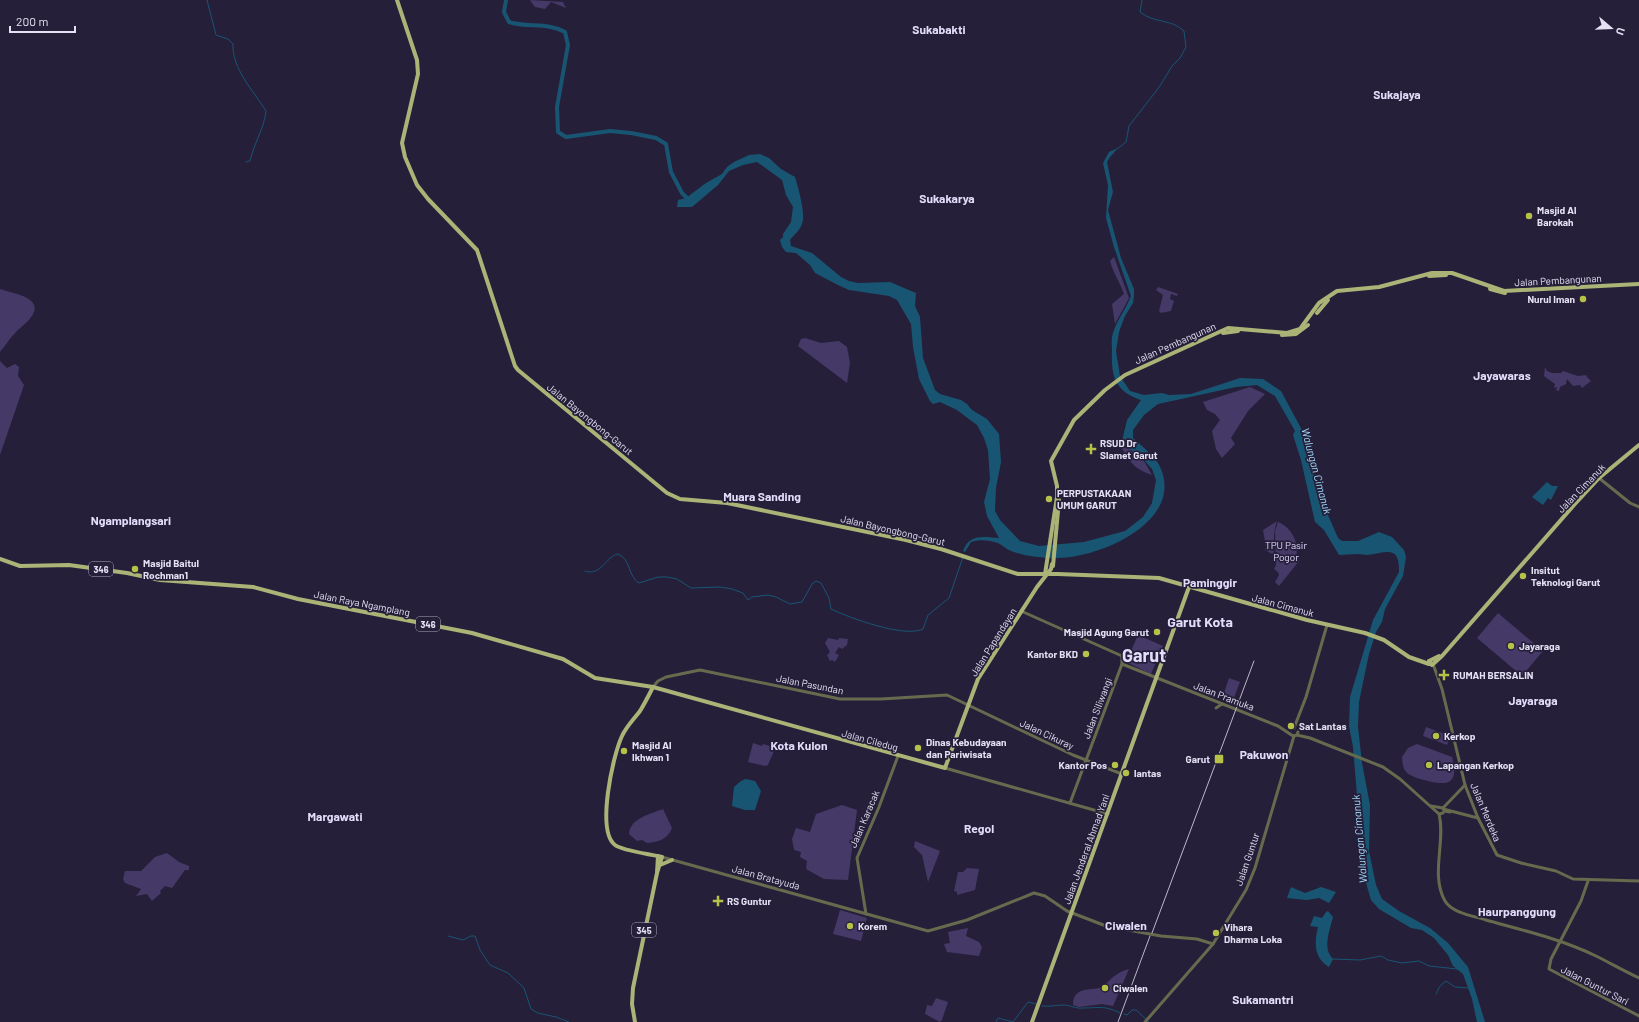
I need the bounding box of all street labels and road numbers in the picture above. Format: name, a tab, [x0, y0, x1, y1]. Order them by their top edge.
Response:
street label: Jalan Pembangunan	[1514, 272, 1602, 288]
street label: Jalan Pembangunan	[1133, 320, 1217, 366]
street label: Jalan Bayongbong-Garut	[545, 381, 636, 458]
street label: Jalan Cimanuk	[1555, 461, 1607, 515]
street label: Jalan Bayongbong-Garut	[840, 512, 947, 548]
road number: 346	[89, 562, 113, 576]
street label: Jalan Raya Ngamplang	[313, 588, 411, 618]
street label: Jalan Cimanuk	[1251, 591, 1315, 619]
street label: Jalan Papandayan	[967, 606, 1019, 678]
road number: 346	[416, 617, 440, 631]
street label: Jalan Pasundan	[775, 672, 845, 696]
street label: Jalan Siliwangi	[1080, 676, 1114, 740]
street label: Jalan Pramuka	[1192, 679, 1256, 713]
street label: Jalan Cikuray	[1018, 716, 1076, 752]
street label: Jalan Ciledug	[840, 727, 900, 753]
street label: Jalan Merdeka	[1468, 781, 1504, 843]
street label: Jalan Karacak	[847, 789, 881, 849]
street label: Jalan Jenderal Ahmad Yani	[1060, 792, 1112, 906]
street label: Jalan Guntur	[1232, 831, 1262, 887]
street label: Jalan Bratayuda	[731, 862, 801, 892]
road number: 345	[632, 923, 656, 937]
street label: Jalan Guntur Sari	[1559, 963, 1631, 1007]

